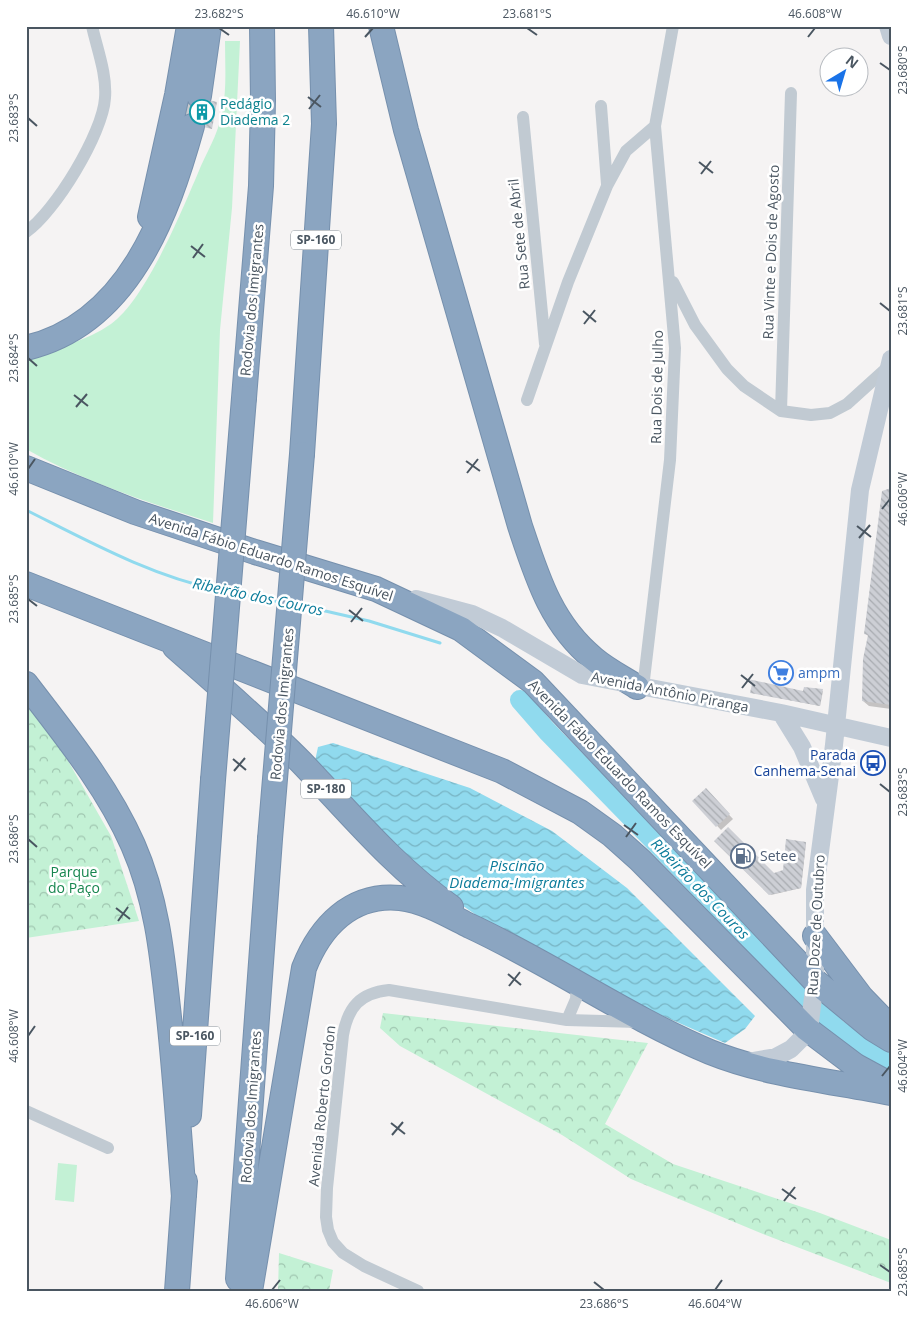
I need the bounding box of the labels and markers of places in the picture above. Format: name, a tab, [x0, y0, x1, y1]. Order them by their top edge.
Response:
place label: Pedágio Diadema 2	[220, 94, 290, 129]
building icon: Pedágio Diadema 2	[189, 99, 215, 125]
supermarket icon: ampm	[768, 660, 794, 686]
place label: ampm	[798, 663, 840, 682]
place label: Parada Canhema-Senai	[754, 745, 856, 780]
bus stop icon: Parada Canhema-Senai	[860, 750, 886, 776]
fuel station icon: Setee	[730, 843, 756, 869]
place label: Setee	[760, 846, 796, 865]

